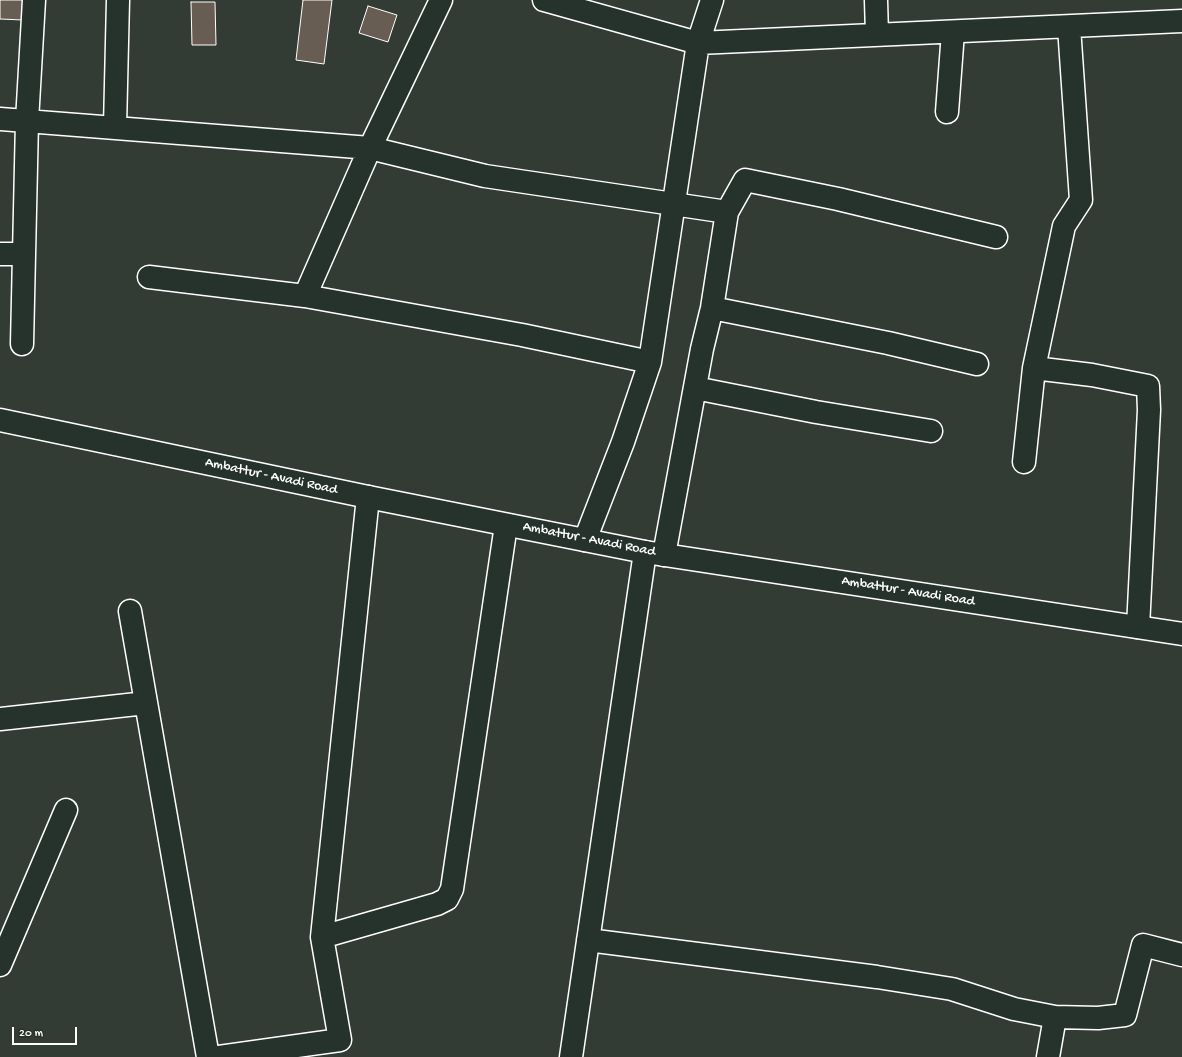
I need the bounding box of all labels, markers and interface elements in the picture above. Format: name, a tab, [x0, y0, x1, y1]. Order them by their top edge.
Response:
street label: Ambattur - Avadi Road	[203, 455, 339, 499]
street label: Ambattur - Avadi Road	[521, 519, 657, 561]
street label: Ambattur - Avadi Road	[840, 573, 976, 611]
scale bar	[14, 1019, 79, 1045]
text: 20 m	[19, 1027, 43, 1041]

